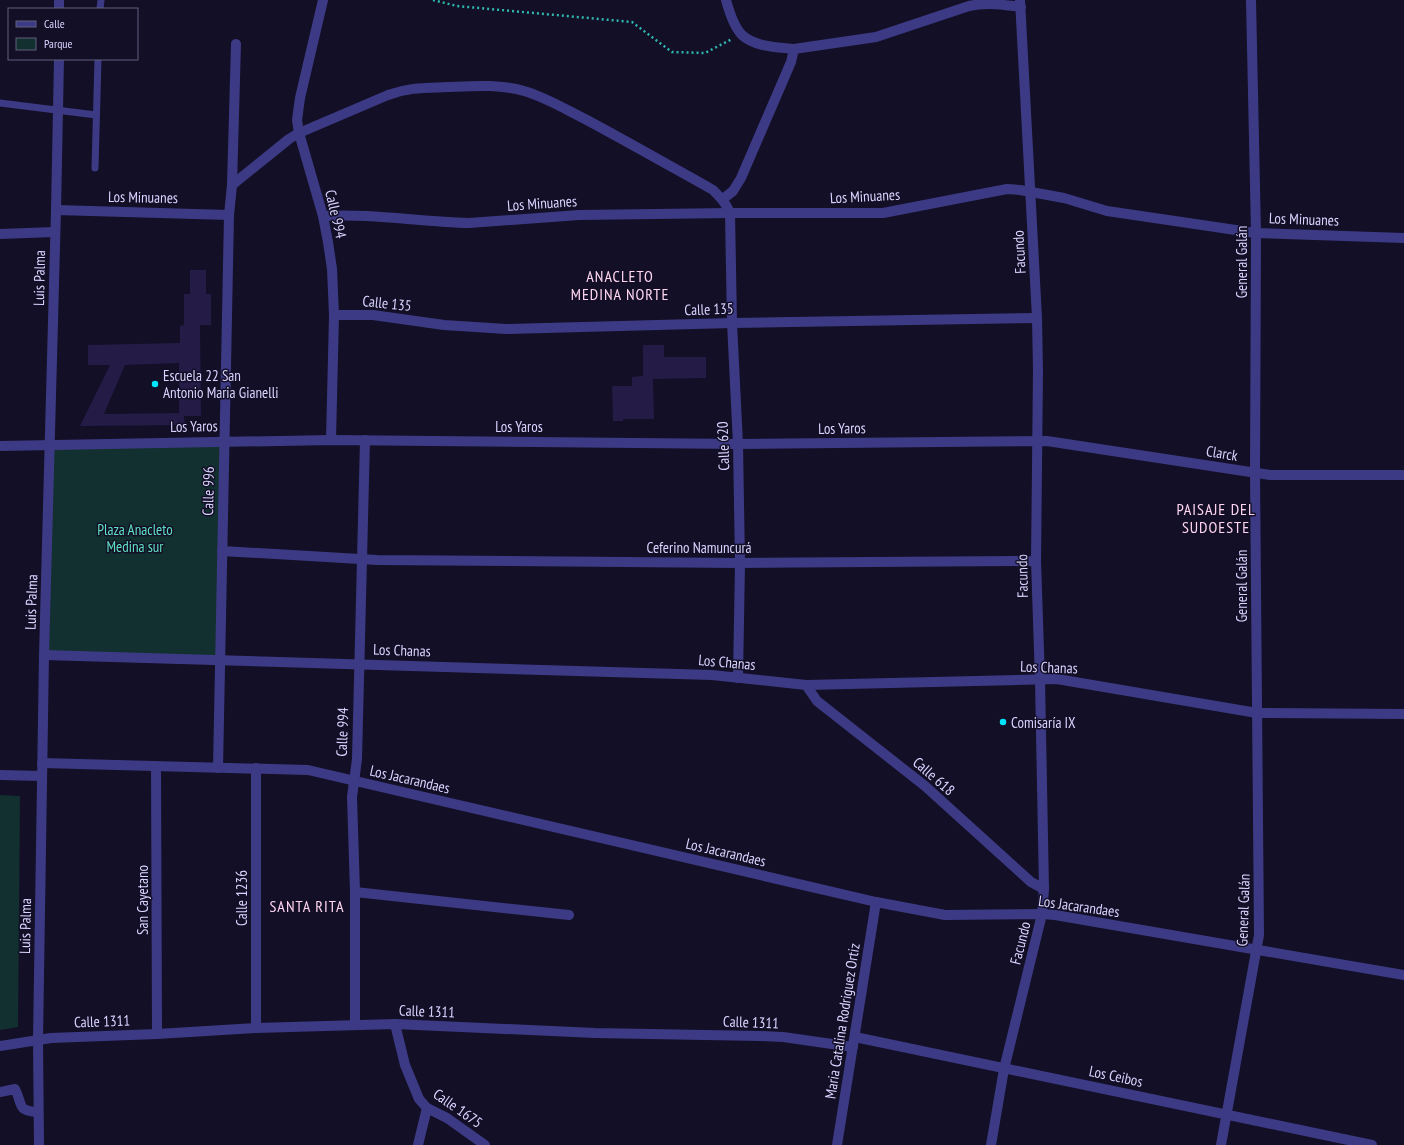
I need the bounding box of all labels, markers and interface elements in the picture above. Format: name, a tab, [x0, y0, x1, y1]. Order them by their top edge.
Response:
legend	[8, 8, 138, 60]
text: Calle	[44, 16, 65, 31]
text: Parque	[44, 36, 73, 51]
street label: Los Minuanes	[830, 185, 900, 207]
street label: Los Minuanes	[108, 187, 178, 207]
street label: Calle 994	[321, 188, 351, 240]
street label: Los Minuanes	[506, 191, 578, 215]
street label: Los Minuanes	[1269, 208, 1339, 230]
street label: General Galán	[1232, 226, 1251, 298]
street label: Facundo	[1008, 230, 1030, 274]
street label: Luis Palma	[29, 250, 49, 306]
district label: ANACLETO MEDINA NORTE	[571, 266, 669, 304]
street label: Calle 135	[361, 291, 413, 315]
street label: Calle 135	[684, 299, 734, 319]
place label: Escuela 22 San Antonio Maria Gianelli	[163, 366, 278, 402]
marker: Escuela 22 San Antonio Maria Gianelli	[150, 379, 160, 389]
street label: Los Yaros	[170, 416, 218, 436]
street label: Los Yaros	[495, 417, 543, 436]
street label: Los Yaros	[818, 418, 866, 438]
street label: Calle 620	[713, 421, 733, 471]
street label: Clarck	[1205, 441, 1239, 465]
street label: Calle 996	[198, 466, 218, 516]
district label: PAISAJE DEL SUDOESTE	[1176, 499, 1256, 537]
park label: Plaza Anacleto Medina sur	[97, 520, 173, 556]
street label: Ceferino Namuncurá	[646, 538, 752, 557]
street label: General Galán	[1232, 550, 1251, 622]
street label: Facundo	[1012, 554, 1032, 598]
street label: Luis Palma	[21, 574, 41, 630]
street label: Los Chanas	[373, 640, 431, 660]
street label: Los Chanas	[698, 650, 756, 674]
street label: Los Chanas	[1020, 657, 1078, 677]
street label: Calle 994	[332, 707, 352, 757]
place label: Comisaría IX	[1011, 713, 1076, 732]
marker: Comisaría IX	[998, 717, 1008, 727]
street label: Calle 618	[909, 753, 959, 799]
street label: Los Jacarandaes	[368, 761, 452, 797]
street label: Los Jacarandaes	[684, 834, 768, 870]
street label: San Cayetano	[133, 865, 152, 935]
street label: Calle 1236	[232, 870, 251, 926]
street label: General Galán	[1232, 873, 1254, 947]
street label: Los Jacarandaes	[1037, 891, 1121, 921]
district label: SANTA RITA	[270, 896, 344, 916]
street label: Luis Palma	[15, 898, 35, 954]
street label: Facundo	[1006, 920, 1034, 966]
street label: Maria Catalina Rodriguez Ortiz	[820, 942, 864, 1100]
street label: Calle 1311	[399, 1001, 455, 1021]
street label: Calle 1311	[74, 1011, 130, 1031]
street label: Calle 1311	[723, 1012, 779, 1032]
street label: Los Ceibos	[1087, 1061, 1145, 1091]
street label: Calle 1675	[430, 1084, 486, 1132]

